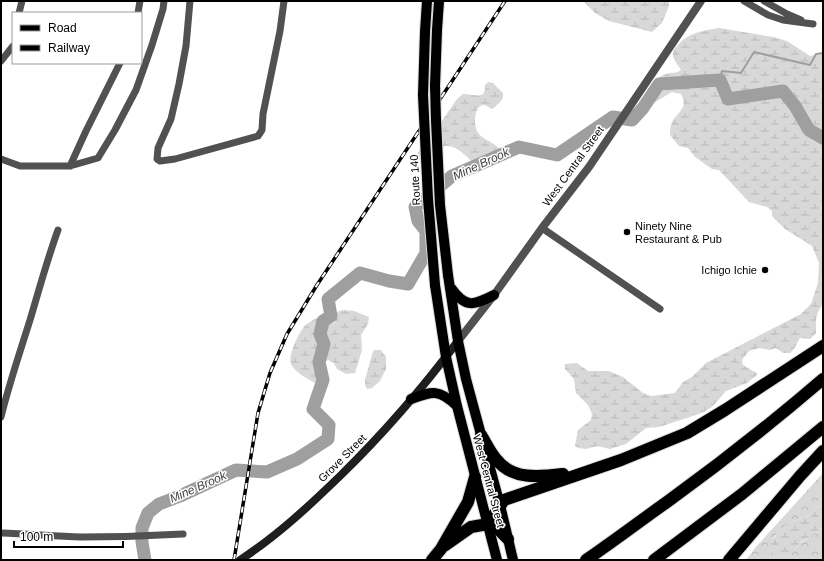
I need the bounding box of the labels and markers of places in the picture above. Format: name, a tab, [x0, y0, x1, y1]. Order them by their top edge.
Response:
place label: Ninety Nine Restaurant & Pub	[635, 220, 722, 245]
marker: Ninety Nine Restaurant & Pub	[622, 227, 632, 237]
place label: Ichigo Ichie	[701, 264, 757, 276]
marker: Ichigo Ichie	[760, 265, 770, 275]

